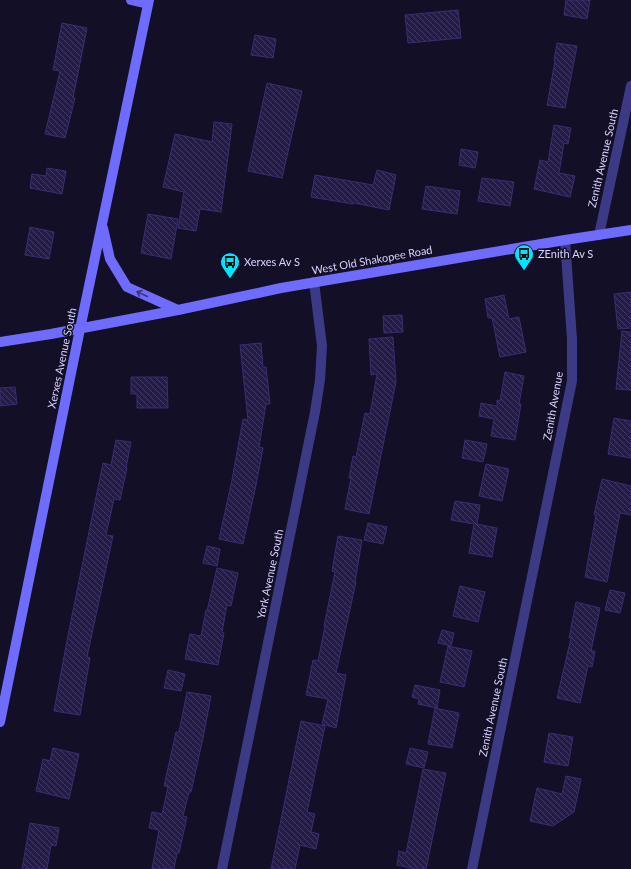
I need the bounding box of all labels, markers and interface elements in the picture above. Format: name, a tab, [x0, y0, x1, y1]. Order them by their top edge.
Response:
street label: Zenith Avenue South	[585, 107, 620, 209]
street label: West Old Shakopee Road	[311, 242, 433, 277]
bus stop icon: ZEnith Av S	[513, 243, 535, 271]
place label: ZEnith Av S	[538, 247, 593, 260]
bus stop icon: Xerxes Av S	[219, 251, 241, 279]
place label: Xerxes Av S	[244, 255, 300, 268]
one-way arrow	[137, 290, 149, 297]
street label: Xerxes Avenue South	[45, 306, 79, 409]
street label: Zenith Avenue	[540, 370, 565, 441]
street label: York Avenue South	[254, 528, 285, 620]
street label: Zenith Avenue South	[476, 656, 509, 758]

